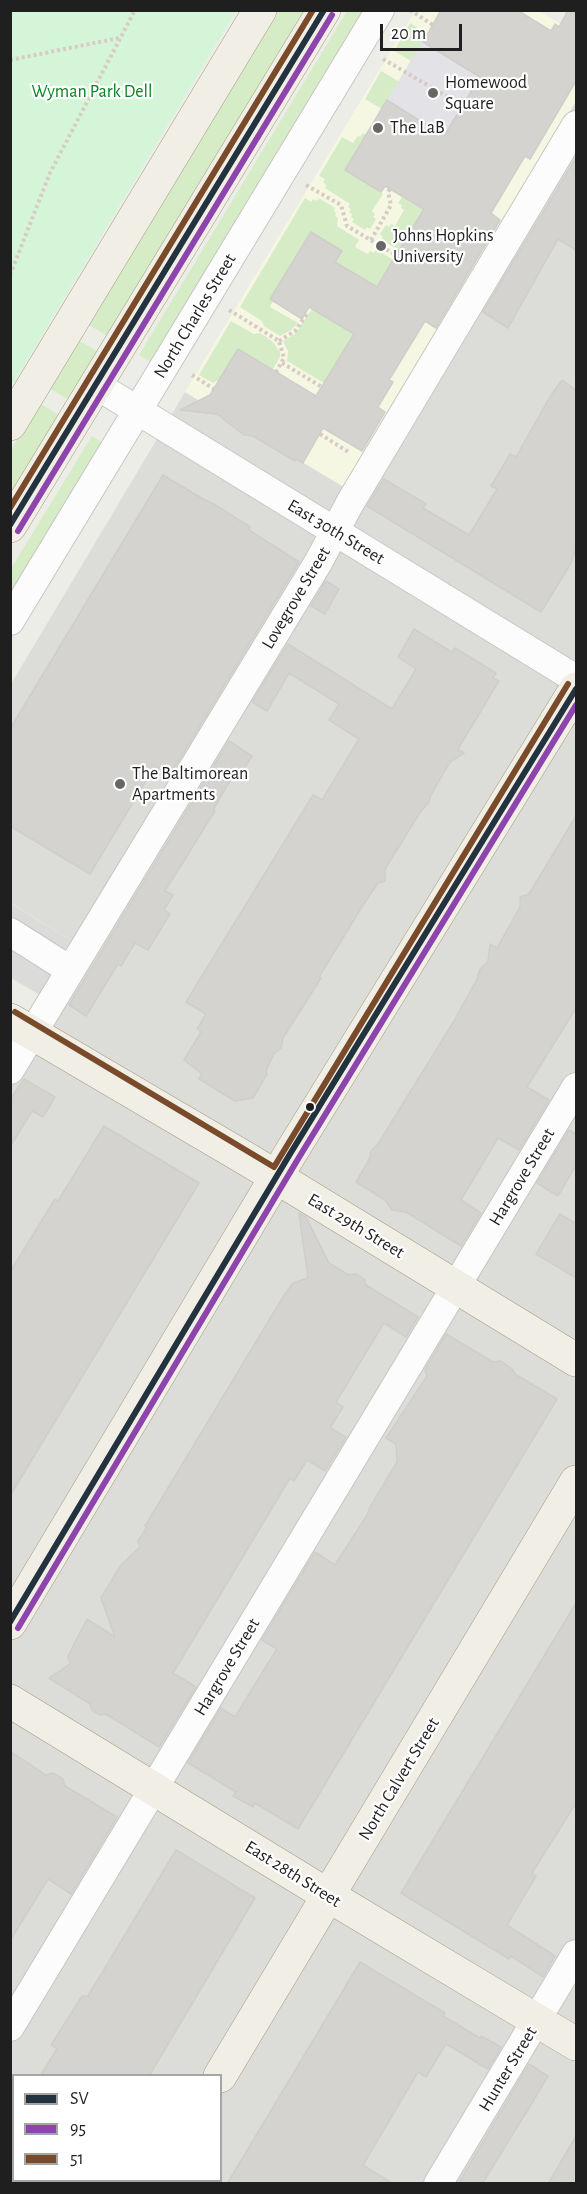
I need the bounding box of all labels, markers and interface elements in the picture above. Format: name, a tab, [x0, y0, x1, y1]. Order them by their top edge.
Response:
scale bar	[383, 12, 466, 50]
text: 20 m	[391, 25, 426, 43]
place label: Homewood Square	[445, 72, 527, 115]
park label: Wyman Park Dell	[32, 81, 152, 103]
marker: Homewood Square	[426, 86, 440, 100]
place label: The LaB	[390, 117, 445, 139]
marker: The LaB	[371, 121, 385, 135]
place label: Johns Hopkins University	[393, 225, 494, 268]
marker: Johns Hopkins University	[374, 239, 388, 253]
street label: North Charles Street	[149, 250, 241, 382]
street label: East 30th Street	[284, 495, 388, 569]
street label: Lovegrove Street	[257, 543, 335, 653]
place label: The Baltimorean Apartments	[132, 763, 248, 806]
marker: The Baltimorean Apartments	[113, 777, 127, 791]
unlabelled marker	[304, 1101, 316, 1113]
street label: Hargrove Street	[484, 1124, 560, 1230]
street label: East 29th Street	[304, 1189, 408, 1263]
street label: Hargrove Street	[189, 1614, 265, 1720]
street label: North Calvert Street	[354, 1714, 444, 1844]
street label: East 28th Street	[241, 1836, 345, 1912]
street label: Hunter Street	[474, 2023, 542, 2115]
legend	[12, 2074, 222, 2182]
text: SV	[70, 2090, 89, 2108]
text: 95	[70, 2120, 86, 2138]
text: 51	[70, 2150, 84, 2168]

